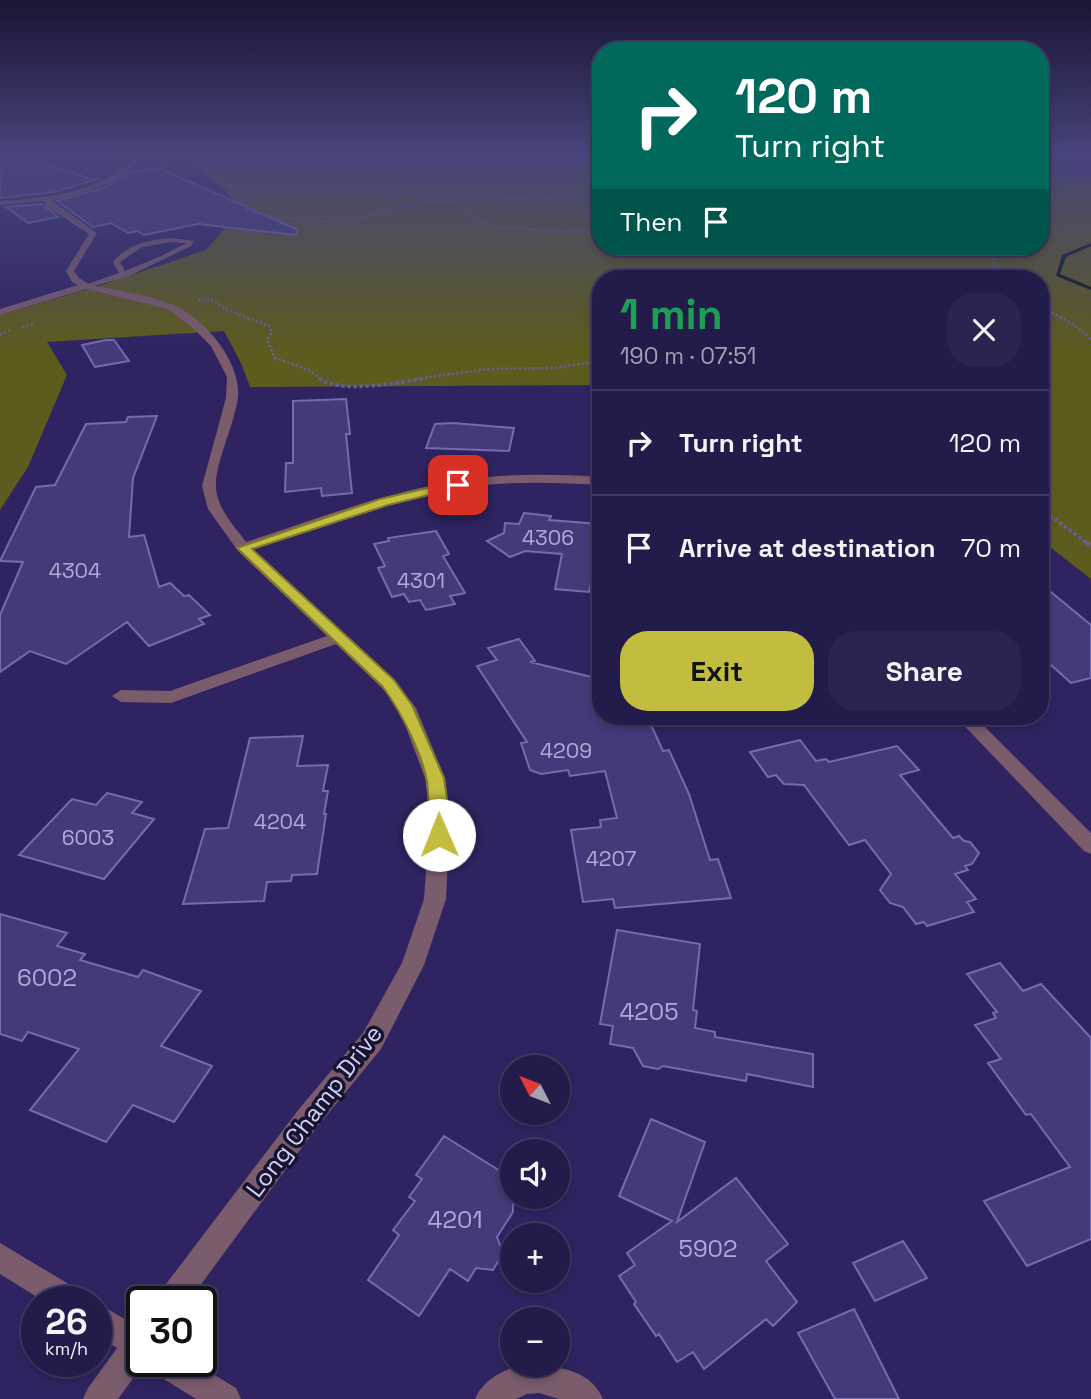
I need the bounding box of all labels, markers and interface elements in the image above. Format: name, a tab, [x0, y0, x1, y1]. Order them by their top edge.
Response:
text: 120 m	[735, 65, 872, 127]
icon: right	[620, 70, 711, 161]
text: Turn right	[735, 126, 885, 166]
icon: arrive	[697, 203, 735, 241]
text: Then	[620, 205, 683, 239]
text: 1 min	[620, 288, 723, 341]
button: close	[947, 293, 1021, 367]
text: 190 m · 07:51	[620, 341, 756, 371]
icon: right	[620, 424, 658, 462]
text: Turn right	[679, 426, 803, 460]
text: 120 m	[949, 426, 1021, 460]
pin	[428, 455, 488, 515]
icon: arrive	[439, 466, 477, 504]
house number: 4306	[522, 524, 574, 551]
icon: arrive	[620, 529, 658, 567]
text: Arrive at destination	[679, 531, 936, 565]
text: 70 m	[961, 531, 1021, 565]
house number: 4304	[49, 557, 101, 584]
house number: 4301	[397, 567, 445, 594]
button: Exit	[620, 631, 814, 711]
button: Share	[828, 631, 1021, 711]
house number: 4209	[540, 737, 592, 764]
position arrow	[402, 798, 476, 872]
house number: 4204	[254, 808, 306, 835]
house number: 6003	[62, 824, 114, 851]
house number: 4207	[586, 845, 637, 872]
house number: 6002	[17, 962, 77, 993]
house number: 4205	[619, 996, 679, 1027]
street label: Long Champ Drive	[239, 1019, 389, 1203]
north arrow	[500, 1055, 570, 1125]
map controls	[500, 1055, 570, 1377]
button: sound	[500, 1139, 570, 1209]
house number: 4201	[428, 1204, 482, 1235]
button: +	[500, 1223, 570, 1293]
house number: 5902	[679, 1233, 737, 1264]
speed limit sign: 30	[126, 1286, 217, 1377]
text: 26	[45, 1300, 88, 1344]
button: −	[500, 1307, 570, 1377]
text: km/h	[45, 1337, 88, 1360]

